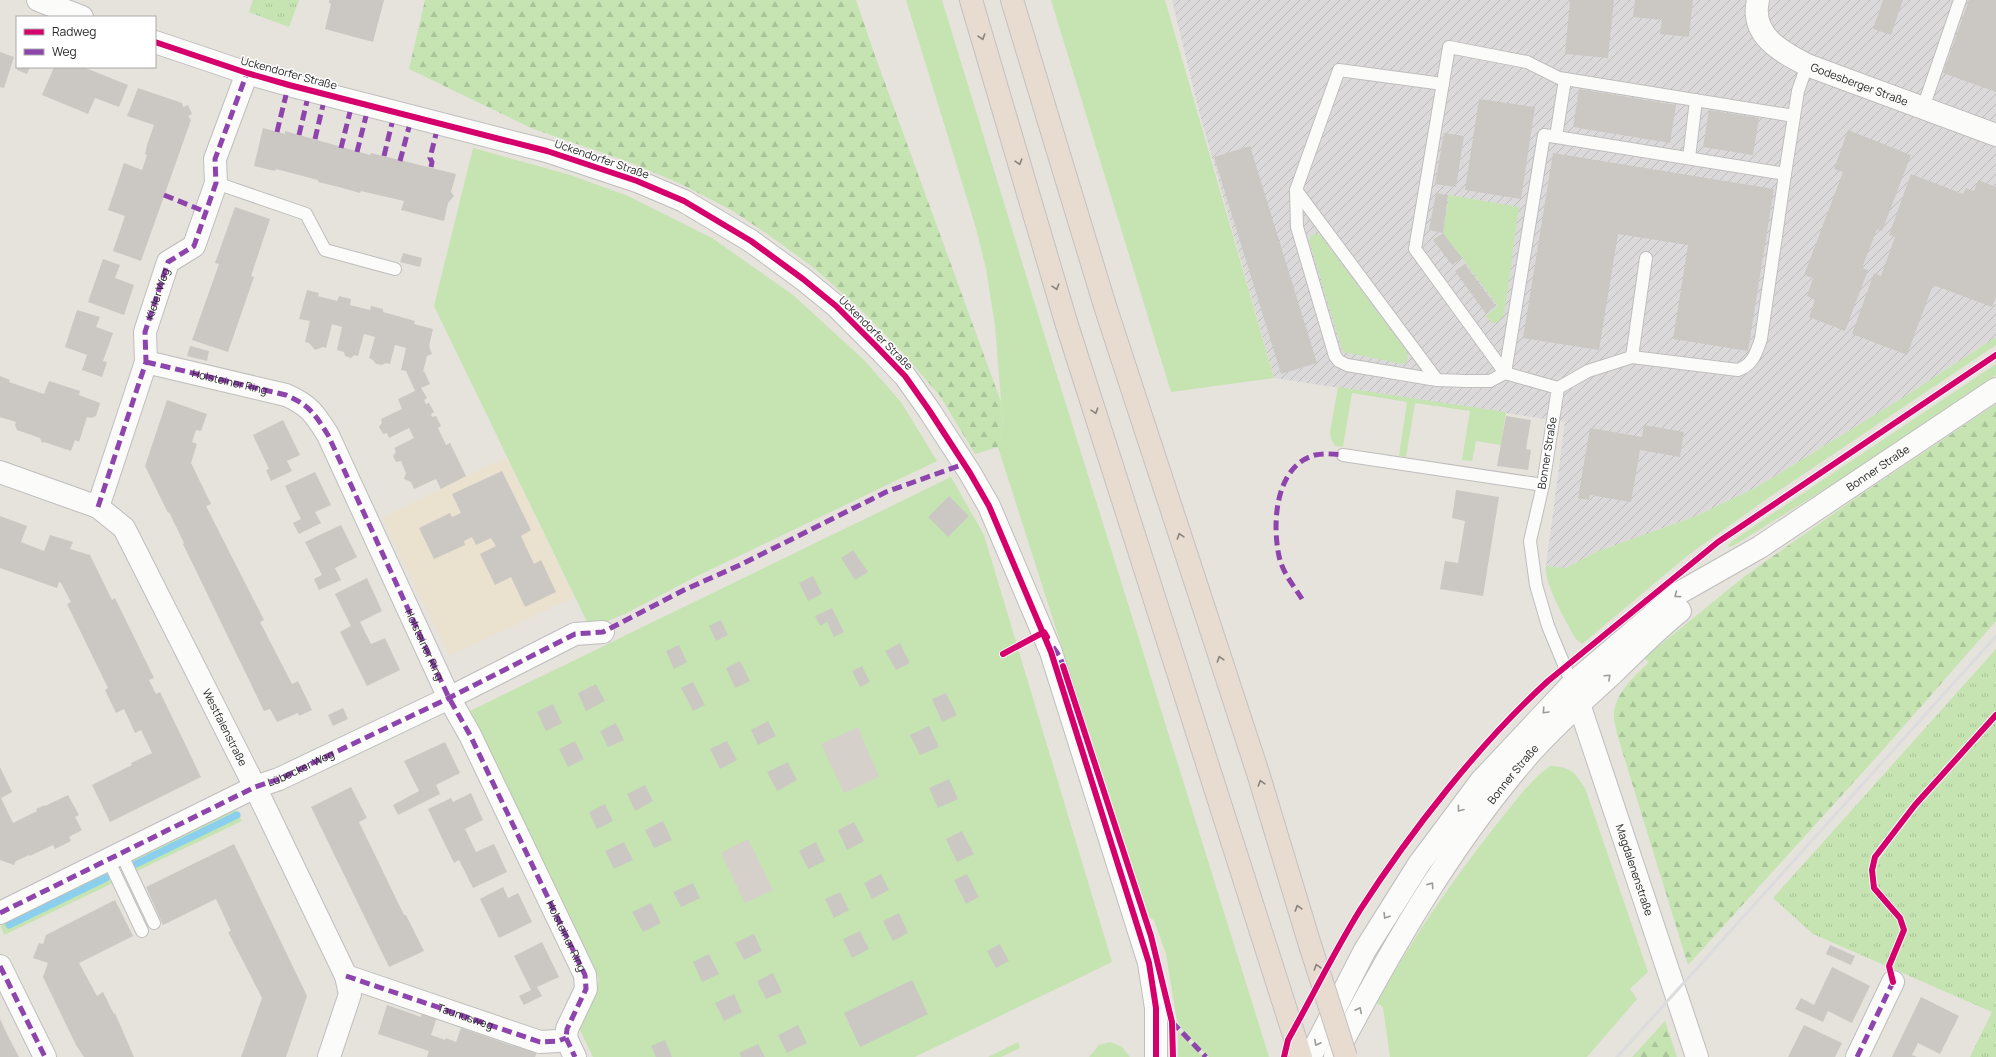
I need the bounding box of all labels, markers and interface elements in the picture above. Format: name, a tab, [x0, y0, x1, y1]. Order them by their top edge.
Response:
legend	[16, 16, 156, 68]
text: Radweg	[52, 23, 96, 40]
one-way arrow	[977, 34, 986, 41]
text: Weg	[52, 43, 77, 60]
street label: Uckendorfer Straße	[239, 52, 340, 93]
street label: Godesberger Straße	[1809, 59, 1911, 109]
street label: Uckendorfer Straße	[553, 135, 652, 182]
one-way arrow	[1014, 158, 1023, 165]
street label: Kieler Weg	[142, 266, 173, 321]
one-way arrow	[1051, 283, 1060, 290]
street label: Uckendorfer Straße	[836, 292, 917, 373]
street label: Holsteiner Ring	[190, 365, 269, 397]
one-way arrow	[1090, 407, 1098, 414]
street label: Bonner Straße	[1533, 415, 1560, 490]
street label: Bonner Straße	[1843, 441, 1913, 494]
one-way arrow	[1176, 533, 1185, 540]
one-way arrow	[1675, 590, 1682, 597]
street label: Holsteiner Ring	[402, 606, 448, 683]
one-way arrow	[1217, 656, 1225, 663]
one-way arrow	[1604, 675, 1611, 682]
street label: Westfalenstraße	[200, 686, 251, 769]
one-way arrow	[1543, 707, 1550, 714]
street label: Bonner Straße	[1484, 740, 1542, 807]
street label: Lübecker Weg	[265, 746, 336, 789]
one-way arrow	[1257, 780, 1266, 787]
one-way arrow	[1458, 805, 1465, 812]
street label: Magdalenenstraße	[1613, 822, 1657, 918]
one-way arrow	[1426, 883, 1433, 890]
street label: Holsteiner Ring	[543, 898, 590, 974]
one-way arrow	[1294, 904, 1303, 911]
one-way arrow	[1383, 912, 1391, 919]
one-way arrow	[1313, 963, 1321, 970]
street label: Taunusweg	[435, 1000, 495, 1033]
one-way arrow	[1354, 1007, 1362, 1014]
one-way arrow	[1315, 1039, 1322, 1046]

